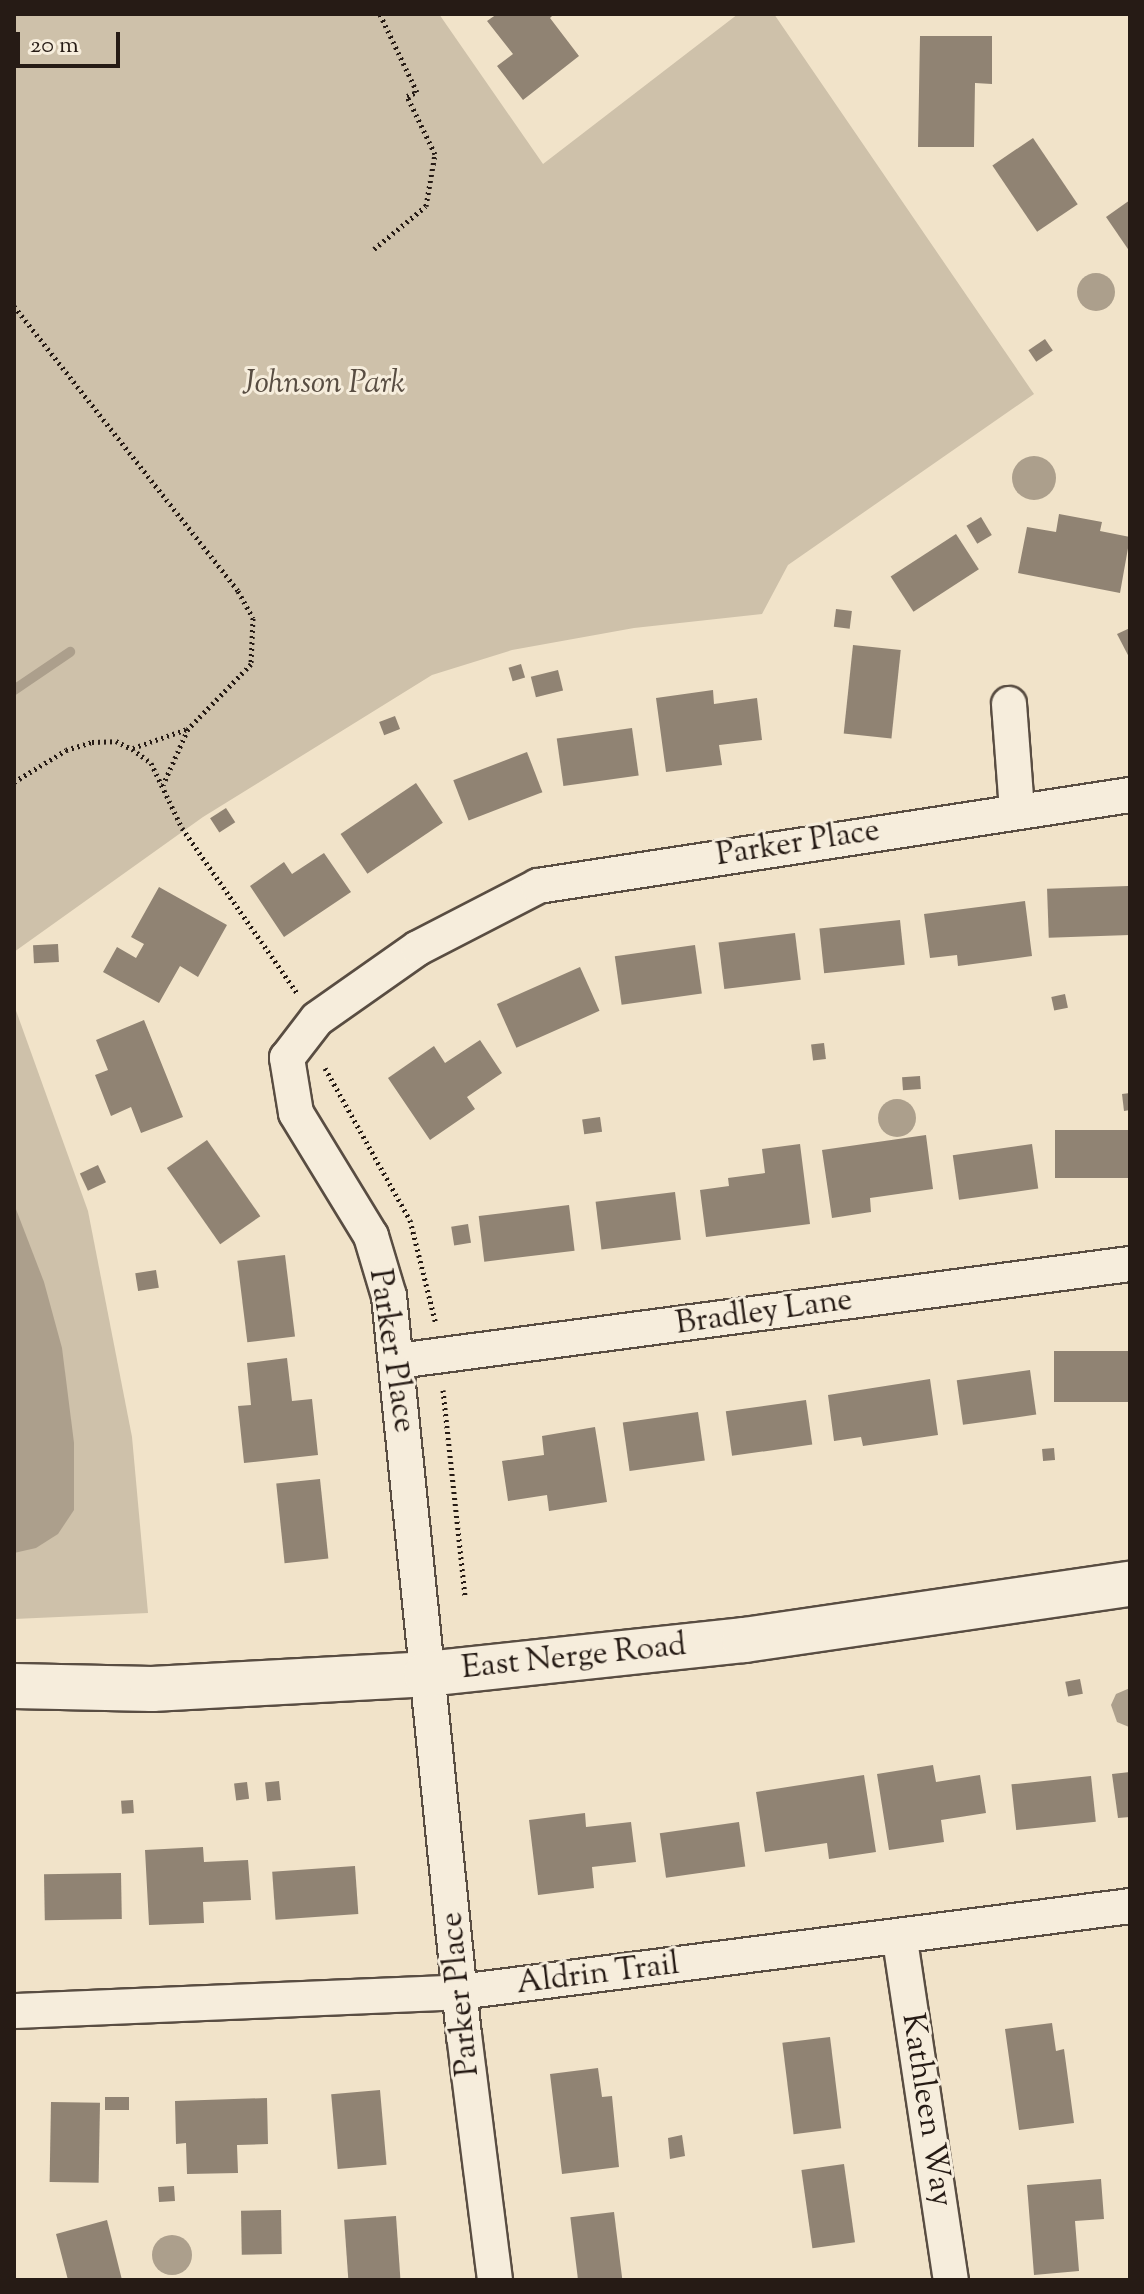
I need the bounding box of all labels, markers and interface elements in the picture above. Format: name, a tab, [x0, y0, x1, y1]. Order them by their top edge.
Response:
scale bar	[20, 16, 124, 66]
text: 20 m	[30, 29, 79, 63]
park label: Johnson Park	[243, 365, 405, 403]
street label: Parker Place	[714, 812, 882, 876]
street label: Parker Place	[359, 1267, 423, 1435]
street label: Bradley Lane	[673, 1282, 855, 1344]
street label: East Nerge Road	[460, 1627, 688, 1689]
street label: Parker Place	[433, 1910, 489, 2078]
street label: Aldrin Trail	[514, 1946, 682, 2004]
street label: Kathleen Way	[892, 2011, 960, 2209]

